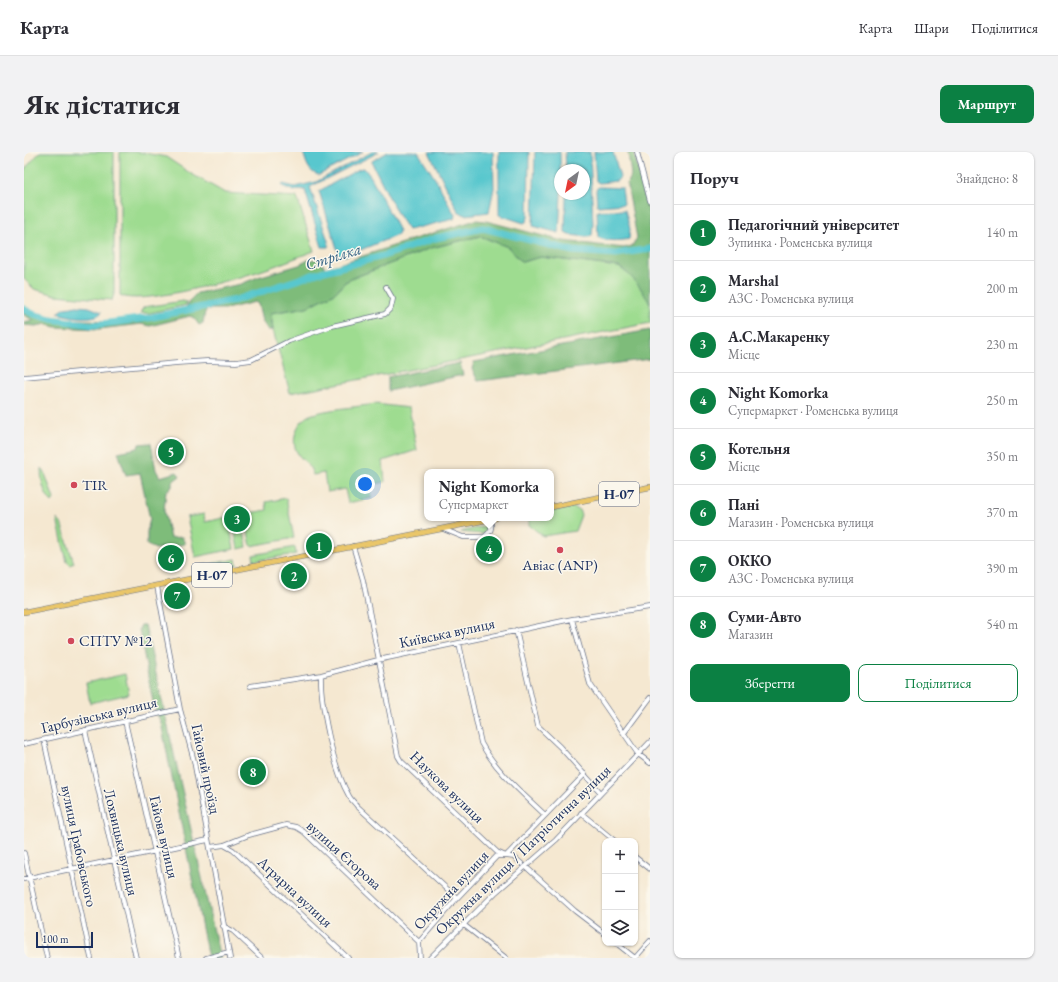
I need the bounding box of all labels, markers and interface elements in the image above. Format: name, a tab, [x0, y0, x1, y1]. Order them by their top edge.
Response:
text: Карта	[20, 15, 69, 40]
text: Карта	[859, 19, 892, 37]
text: Шари	[914, 19, 949, 37]
text: Поділитися	[971, 19, 1038, 37]
button: Маршрут	[940, 85, 1034, 123]
text: Як дістатися	[24, 86, 180, 122]
north arrow	[554, 164, 590, 200]
text: Поруч	[690, 167, 739, 189]
text: Знайдено: 8	[956, 170, 1018, 187]
text: Педагогічний університет	[728, 215, 899, 234]
text: 1	[700, 224, 706, 241]
text: 140 m	[987, 224, 1018, 241]
text: Зупинка · Роменська вулиця	[728, 234, 873, 251]
water label: Стрілка	[303, 238, 364, 275]
text: Marshal	[728, 271, 779, 290]
text: 2	[700, 280, 706, 297]
text: 200 m	[987, 280, 1018, 297]
text: АЗС · Роменська вулиця	[728, 290, 854, 307]
text: А.С.Макаренку	[728, 327, 830, 346]
text: 3	[700, 336, 706, 353]
text: 230 m	[987, 336, 1018, 353]
text: Місце	[728, 346, 760, 363]
text: Night Komorka	[728, 383, 828, 402]
text: 4	[700, 392, 706, 409]
text: 250 m	[987, 392, 1018, 409]
text: Супермаркет · Роменська вулиця	[728, 402, 898, 419]
pin: 5	[158, 437, 184, 467]
text: Котельня	[728, 439, 790, 458]
text: 5	[700, 448, 706, 465]
text: 350 m	[987, 448, 1018, 465]
text: Місце	[728, 458, 760, 475]
popup	[424, 469, 554, 521]
your location	[355, 474, 375, 494]
place label: TIR	[82, 475, 108, 494]
text: Night Komorka	[439, 477, 539, 496]
marker: TIR	[69, 480, 79, 490]
road number: Н-07	[599, 482, 639, 506]
text: Пані	[728, 495, 760, 514]
text: Супермаркет	[439, 496, 508, 513]
pin: 3	[224, 504, 250, 534]
text: 6	[700, 504, 706, 521]
text: 370 m	[987, 504, 1018, 521]
text: Магазин · Роменська вулиця	[728, 514, 874, 531]
pin: 1	[306, 531, 332, 561]
pin: 4	[476, 534, 502, 564]
pin: 6	[158, 543, 184, 573]
marker: Авіас (ANP)	[555, 545, 565, 555]
text: ОККО	[728, 551, 771, 570]
place label: Авіас (ANP)	[521, 555, 598, 574]
text: 7	[700, 560, 706, 577]
text: 390 m	[987, 560, 1018, 577]
pin: 2	[281, 561, 307, 591]
road number: Н-07	[192, 563, 232, 587]
text: АЗС · Роменська вулиця	[728, 570, 854, 587]
pin: 7	[164, 581, 190, 611]
text: Суми-Авто	[728, 607, 801, 626]
street label: Київська вулиця	[397, 613, 497, 652]
text: 8	[700, 616, 706, 633]
text: 540 m	[987, 616, 1018, 633]
text: Магазин	[728, 626, 773, 643]
place label: СПТУ №12	[79, 631, 153, 650]
marker: СПТУ №12	[66, 636, 76, 646]
button: Зберегти	[690, 664, 850, 702]
button: Поділитися	[858, 664, 1018, 702]
street label: Гарбузівська вулиця	[39, 692, 159, 737]
street label: Гайовий проїзд	[188, 722, 225, 816]
street label: Наукова вулиця	[406, 746, 489, 827]
pin: 8	[240, 757, 266, 787]
street label: Окружна вулиця / Патріотична вулиця	[432, 761, 614, 939]
street label: вулиця Грабовського	[57, 783, 102, 909]
street label: Лохвицька вулиця	[100, 786, 143, 898]
street label: Гайова вулиця	[146, 793, 183, 881]
street label: вулиця Єгорова	[303, 816, 386, 893]
map controls	[602, 838, 638, 946]
button: +	[602, 838, 638, 874]
street label: Окружна вулиця	[410, 847, 492, 933]
street label: Аграрна вулиця	[253, 851, 337, 931]
button: −	[602, 874, 638, 910]
button: layers	[602, 910, 638, 946]
scale bar	[36, 930, 93, 949]
text: 100 m	[42, 932, 69, 946]

